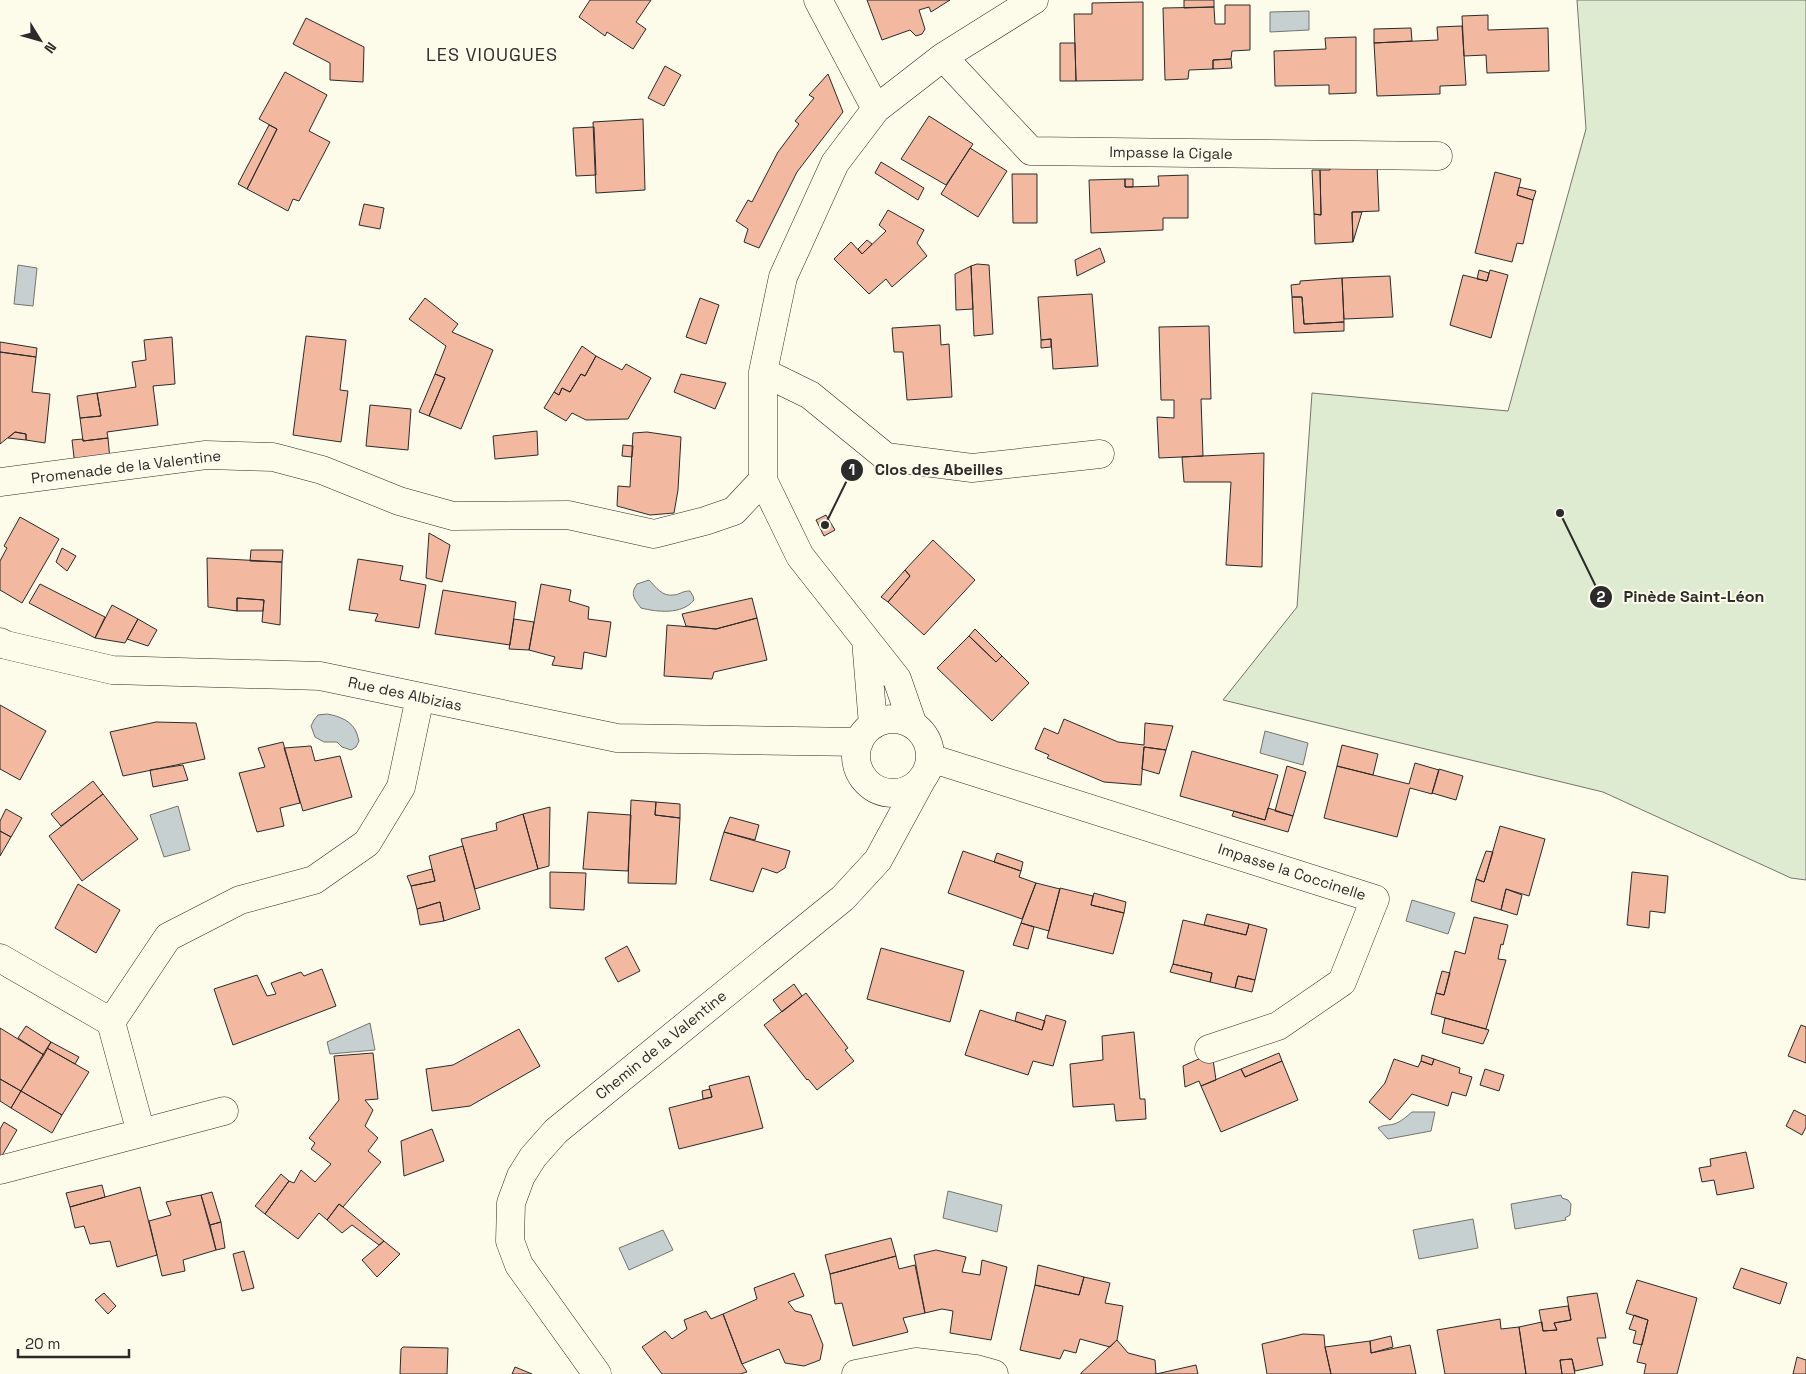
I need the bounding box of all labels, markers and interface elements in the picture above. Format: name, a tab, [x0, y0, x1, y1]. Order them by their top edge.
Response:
north arrow	[15, 15, 65, 65]
text: N	[40, 39, 60, 57]
district label: LES VIOUGUES	[426, 43, 558, 66]
street label: Impasse la Cigale	[1109, 142, 1233, 163]
street label: Promenade de la Valentine	[30, 445, 222, 488]
callout: Clos des Abeilles	[839, 454, 1013, 485]
text: Clos des Abeilles	[875, 459, 1003, 480]
text: 1	[849, 460, 855, 479]
callout: Pinède Saint-Léon	[1589, 581, 1774, 612]
text: Pinède Saint-Léon	[1624, 586, 1764, 607]
text: 2	[1597, 587, 1606, 606]
street label: Rue des Albizias	[346, 672, 464, 715]
street label: Impasse la Coccinelle	[1216, 839, 1369, 904]
street label: Chemin de la Valentine	[591, 986, 730, 1103]
scale bar	[18, 1326, 129, 1358]
text: 20 m	[25, 1334, 60, 1353]

